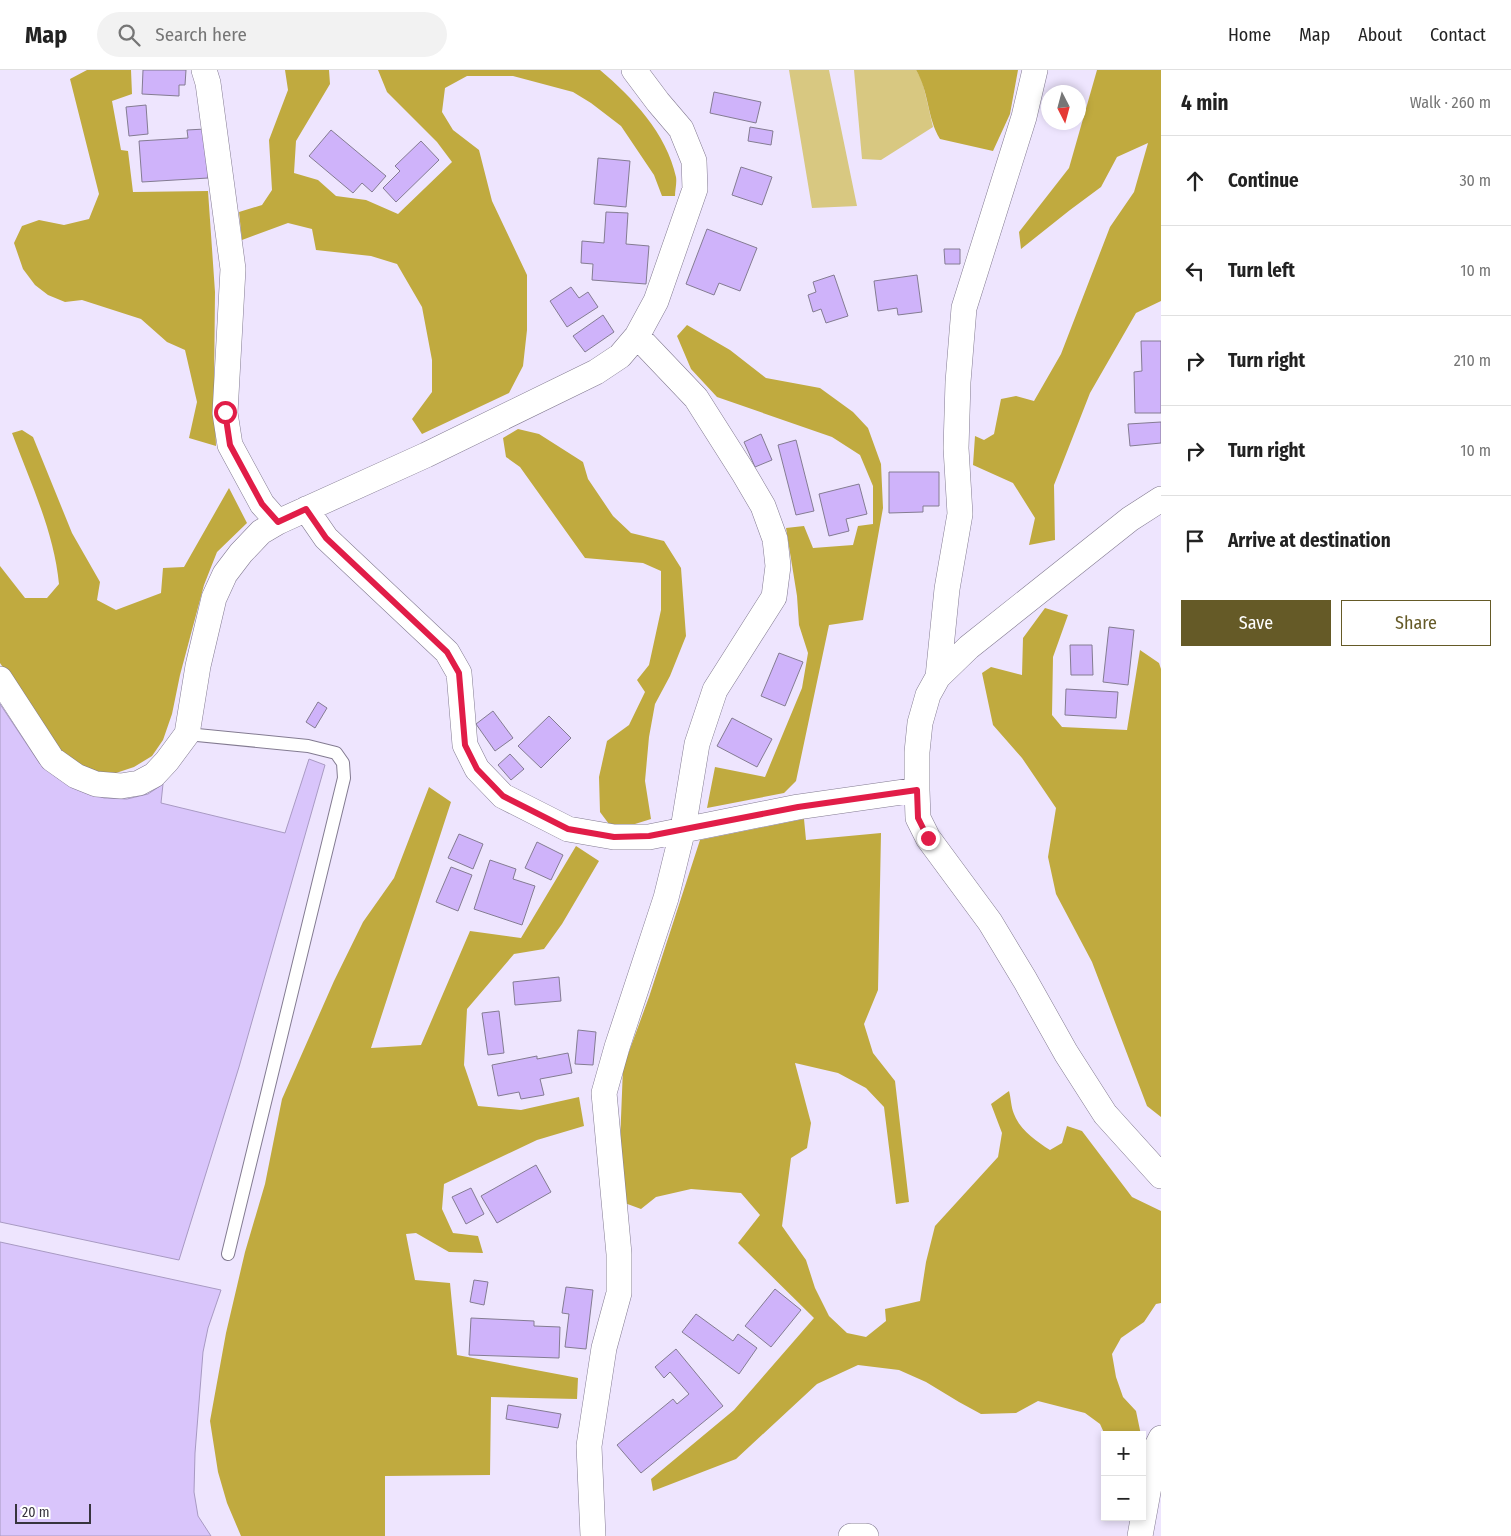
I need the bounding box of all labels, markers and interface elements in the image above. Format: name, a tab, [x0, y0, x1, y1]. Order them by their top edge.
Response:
search box	[97, 12, 447, 57]
text: Map	[25, 21, 67, 49]
icon: search	[115, 21, 143, 49]
text: Search here	[155, 23, 247, 46]
text: Home	[1228, 24, 1271, 46]
text: Map	[1299, 24, 1330, 46]
text: About	[1358, 24, 1402, 46]
text: Contact	[1430, 24, 1486, 46]
north arrow	[1041, 85, 1086, 130]
text: 4 min	[1181, 90, 1229, 116]
text: Walk · 260 m	[1410, 93, 1491, 112]
icon: ahead	[1181, 167, 1209, 195]
text: Continue	[1228, 169, 1299, 192]
text: 30 m	[1459, 171, 1491, 190]
icon: left	[1181, 257, 1209, 285]
text: Turn left	[1228, 259, 1295, 282]
text: 10 m	[1460, 261, 1491, 280]
icon: right	[1181, 347, 1209, 375]
text: Turn right	[1228, 349, 1305, 372]
text: 210 m	[1454, 351, 1491, 370]
route start	[214, 401, 237, 424]
icon: right	[1181, 437, 1209, 465]
text: Turn right	[1228, 439, 1305, 462]
text: 10 m	[1460, 441, 1491, 460]
icon: arrive	[1181, 527, 1209, 555]
text: Arrive at destination	[1228, 529, 1391, 552]
button: Save	[1181, 600, 1331, 646]
button: Share	[1341, 600, 1491, 646]
route end	[917, 827, 940, 850]
map controls	[1101, 1431, 1146, 1521]
button: +	[1101, 1431, 1146, 1476]
button: −	[1101, 1476, 1146, 1521]
scale bar	[15, 1501, 91, 1524]
text: 20 m	[22, 1504, 50, 1521]

